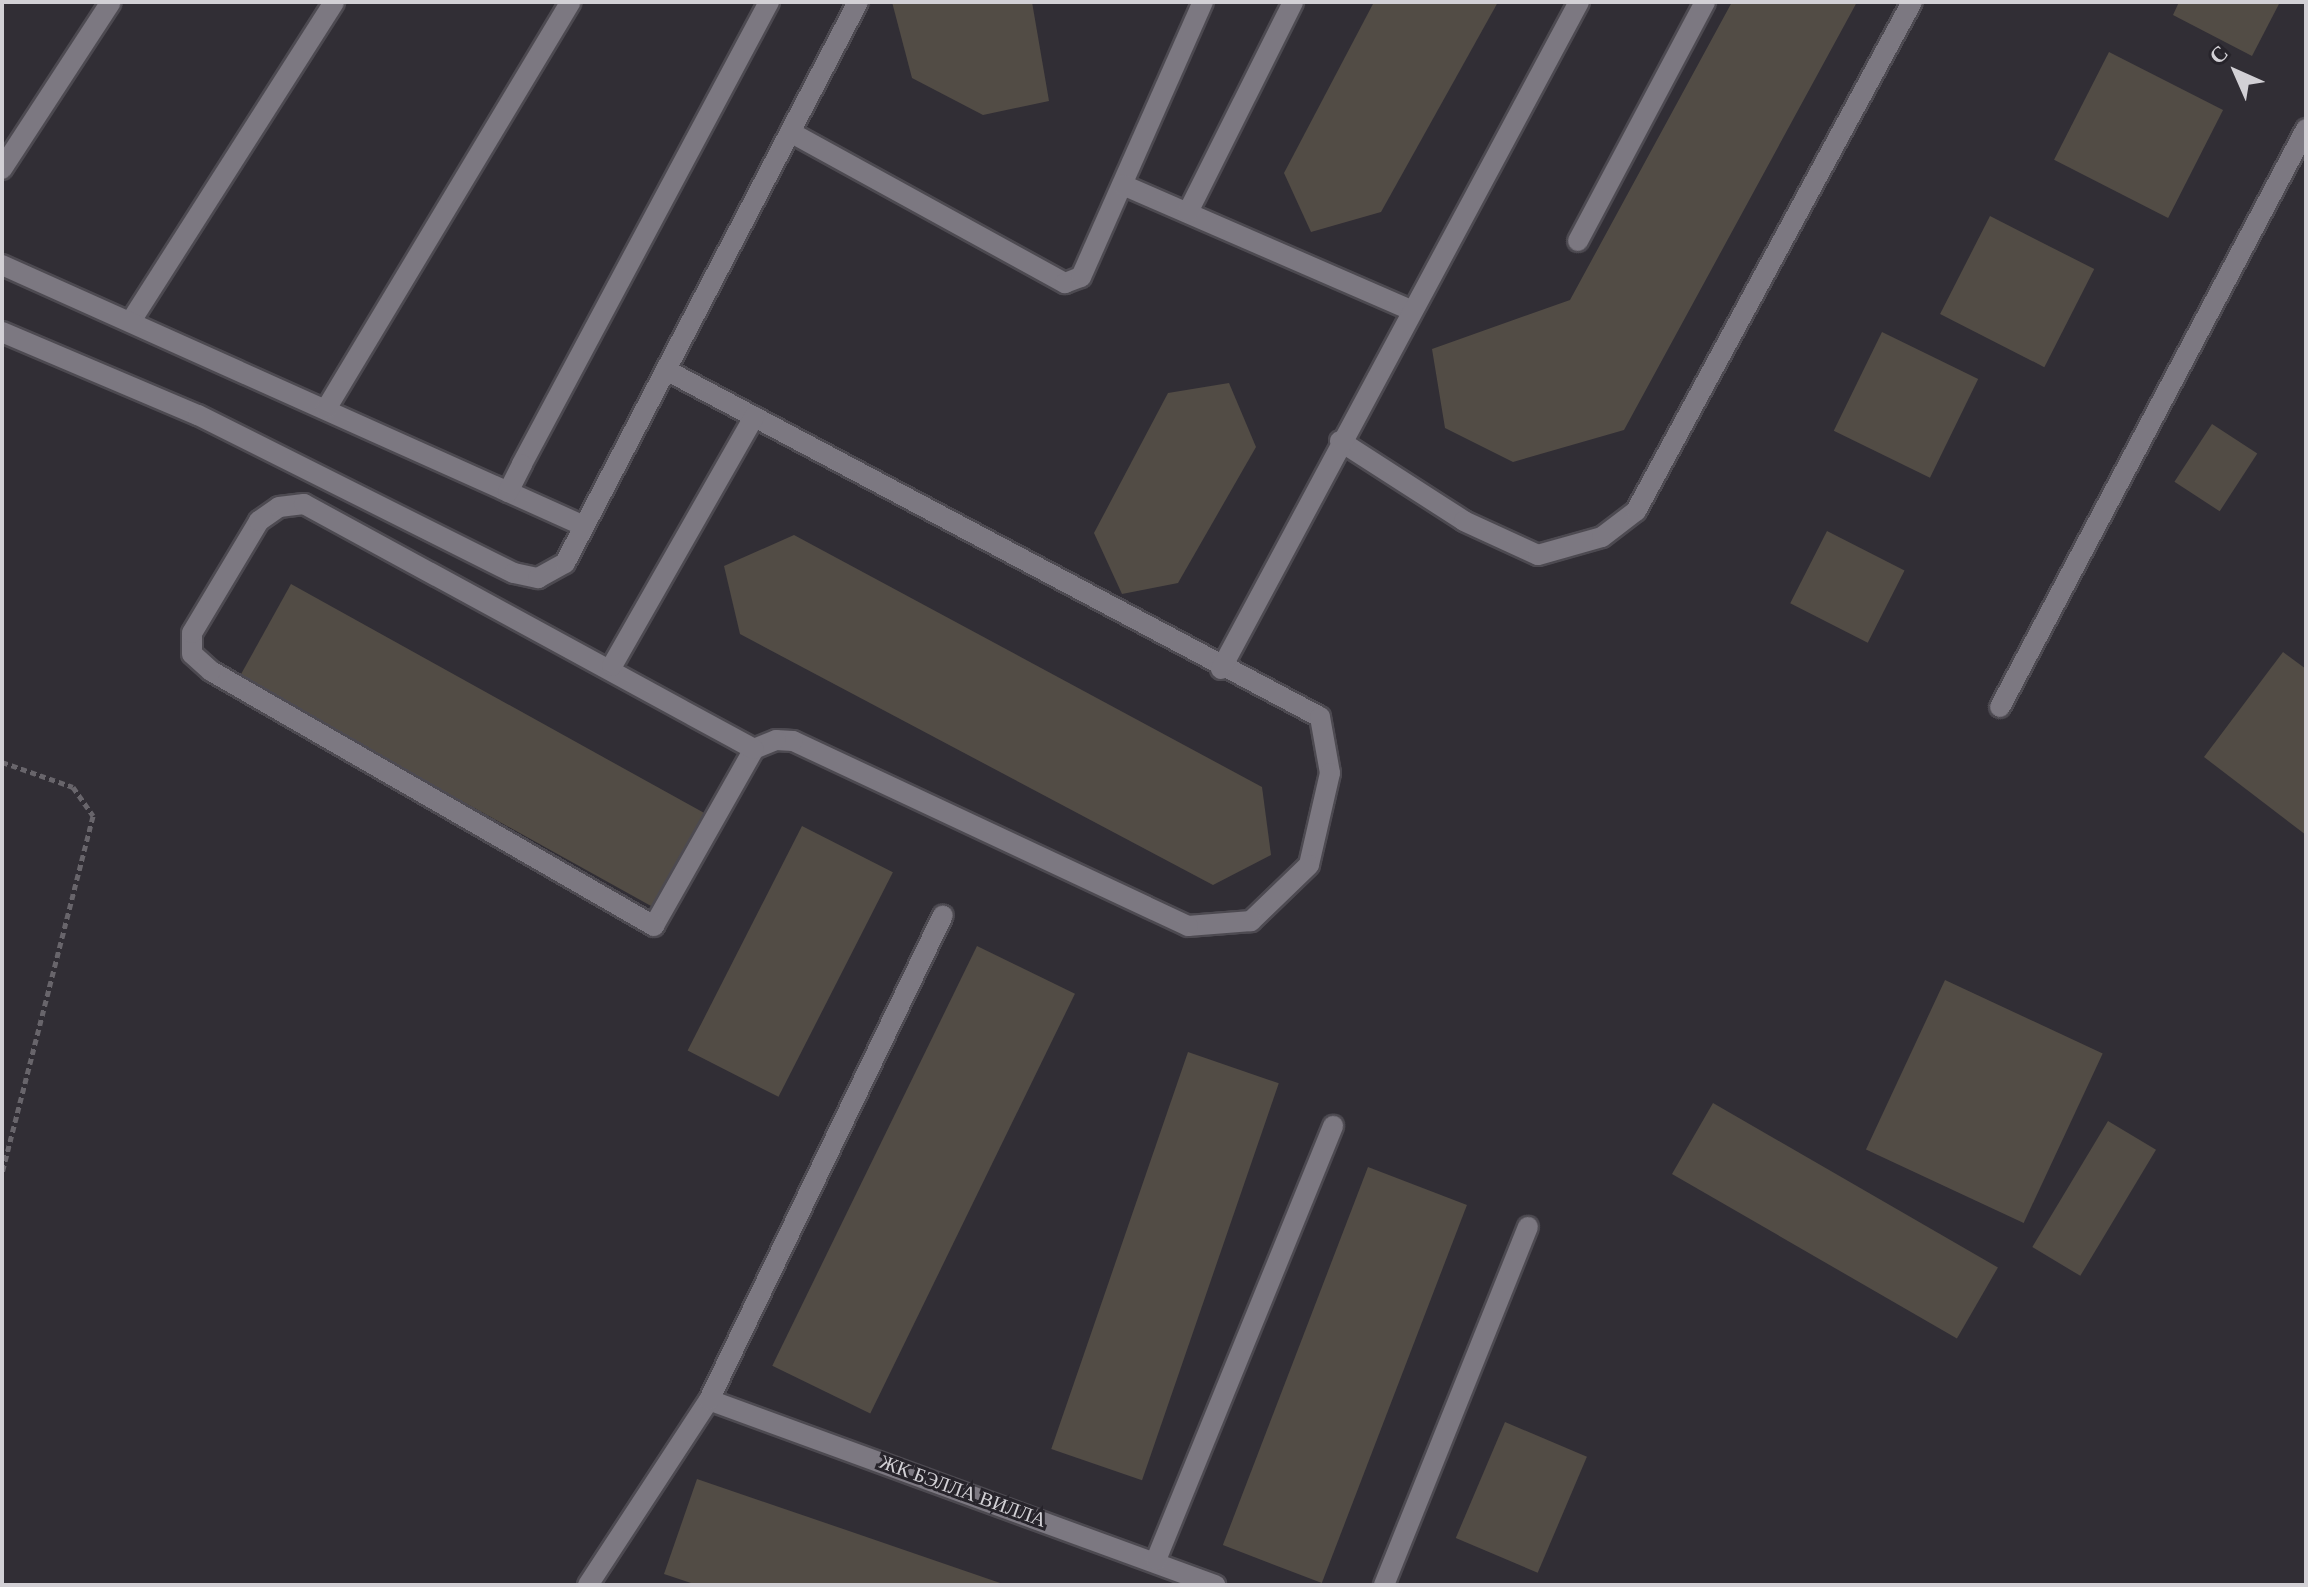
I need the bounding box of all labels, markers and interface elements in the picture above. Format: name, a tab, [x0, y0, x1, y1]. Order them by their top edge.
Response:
north arrow	[2196, 32, 2276, 112]
text: С	[2204, 40, 2233, 69]
street label: ЖК БЭЛЛА ВИЛЛА	[876, 1450, 1050, 1532]

